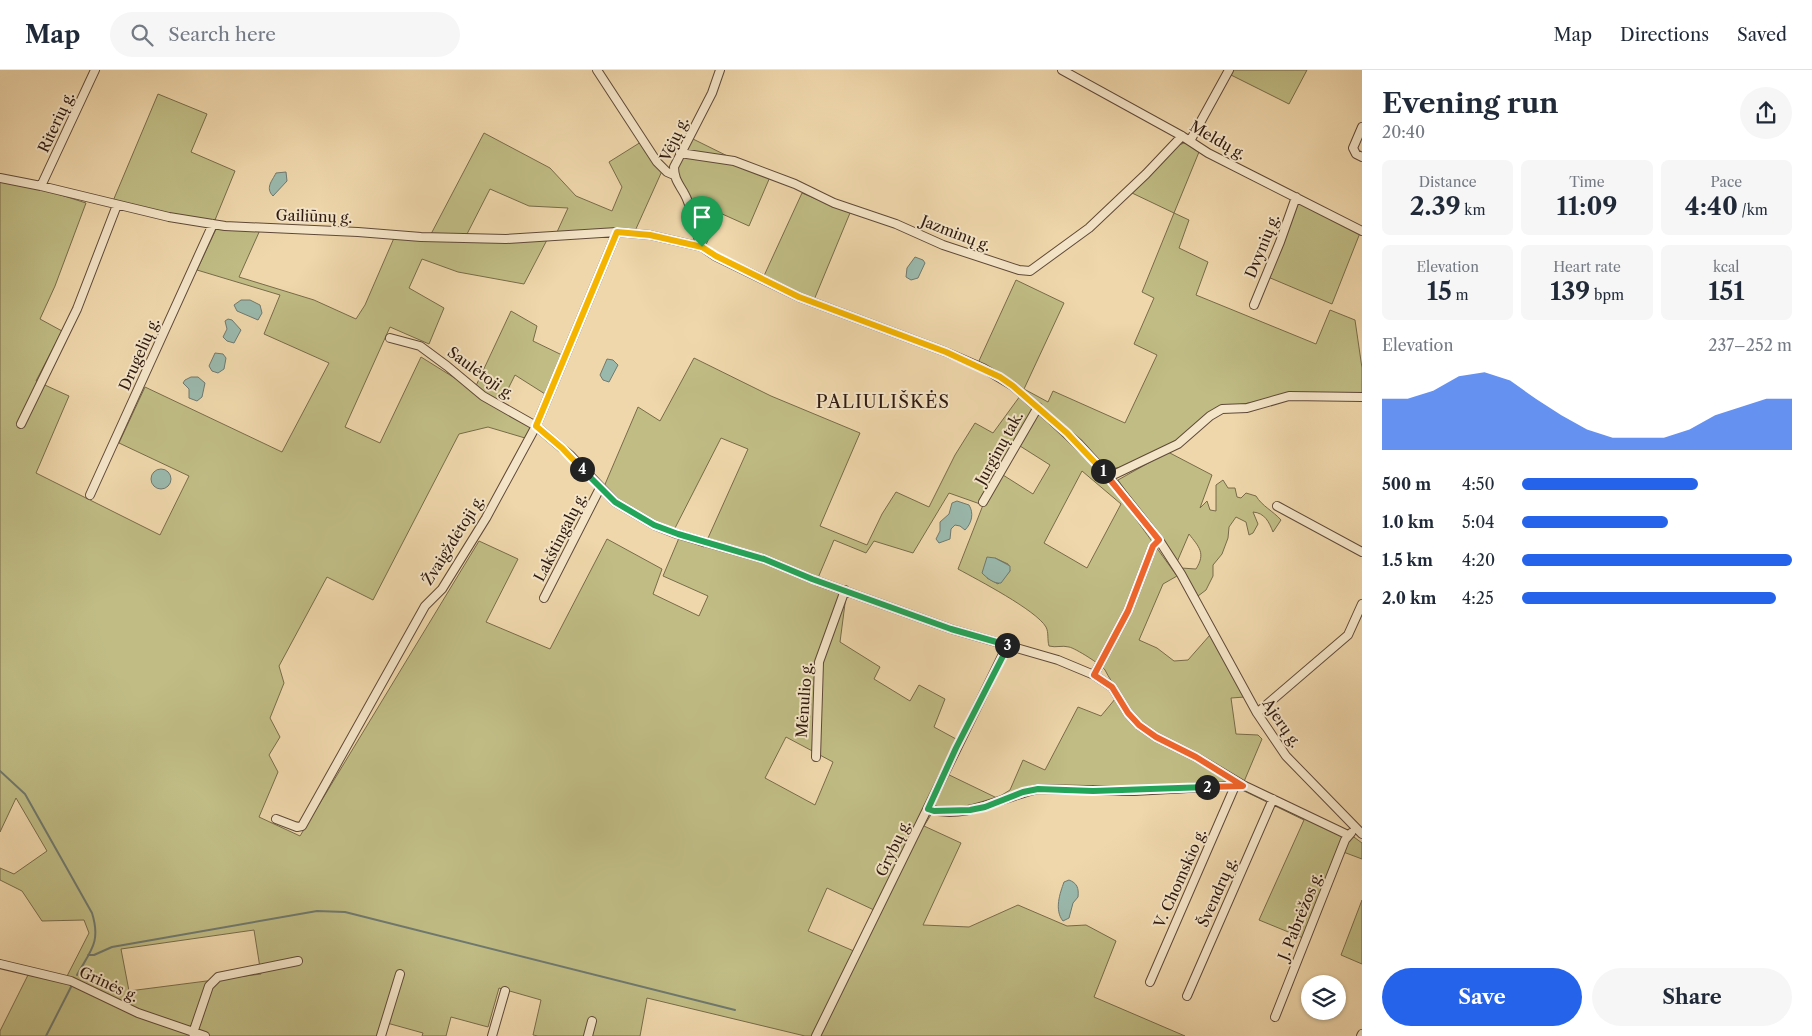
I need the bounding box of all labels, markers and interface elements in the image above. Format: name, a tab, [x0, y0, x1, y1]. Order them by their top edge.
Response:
search box	[110, 12, 460, 57]
text: Map	[25, 20, 80, 49]
icon: search	[128, 21, 156, 49]
text: Search here	[168, 23, 276, 46]
text: Map	[1553, 24, 1592, 46]
text: Directions	[1620, 24, 1709, 46]
text: Saved	[1737, 24, 1787, 46]
text: Evening run	[1382, 86, 1558, 120]
button: share	[1740, 87, 1792, 139]
street label: Riterių g.	[34, 88, 78, 155]
street label: Vėjų g.	[655, 114, 693, 165]
street label: Meldų g.	[1187, 116, 1250, 164]
text: 20:40	[1382, 122, 1425, 142]
text: Distance	[1419, 173, 1477, 191]
text: Time	[1569, 173, 1605, 191]
text: Pace	[1711, 173, 1742, 191]
text: 2.39	[1410, 191, 1461, 222]
text: 11:09	[1557, 191, 1617, 222]
text: 4:40	[1685, 191, 1738, 222]
pin	[681, 196, 723, 247]
text: km	[1461, 201, 1485, 219]
text: /km	[1738, 201, 1768, 219]
icon: arrive	[688, 203, 716, 231]
street label: Gailiūnų g.	[275, 205, 353, 227]
street label: Jazminų g.	[916, 210, 994, 255]
street label: Dvynių g.	[1241, 211, 1283, 281]
text: Elevation	[1416, 258, 1479, 276]
text: Heart rate	[1553, 258, 1621, 276]
text: kcal	[1713, 258, 1740, 276]
text: 15	[1427, 276, 1452, 307]
text: 139	[1550, 276, 1590, 307]
text: 151	[1708, 276, 1744, 307]
text: m	[1452, 286, 1469, 304]
text: bpm	[1590, 286, 1624, 304]
street label: Drugelių g.	[114, 315, 164, 393]
text: Elevation	[1382, 335, 1453, 355]
text: 237–252 m	[1708, 335, 1792, 355]
street label: Saulėtoji g.	[444, 342, 518, 404]
district label: PALIULIŠKĖS	[816, 389, 950, 413]
street label: Jurginų tak.	[970, 408, 1027, 490]
pin: 4	[570, 456, 594, 482]
pin: 1	[1090, 458, 1116, 484]
text: 4	[578, 460, 587, 478]
text: 1	[1100, 462, 1107, 480]
text: 500 m	[1382, 474, 1431, 494]
text: 4:50	[1462, 474, 1495, 494]
street label: Lakštingalų g.	[529, 489, 591, 585]
street label: Žvaigždėtoji g.	[418, 492, 488, 588]
text: 1.0 km	[1382, 512, 1434, 532]
text: 5:04	[1462, 512, 1495, 532]
text: 1.5 km	[1382, 550, 1433, 570]
text: 4:20	[1462, 550, 1495, 570]
text: 2.0 km	[1382, 588, 1436, 608]
text: 4:25	[1462, 588, 1494, 608]
pin: 3	[994, 632, 1020, 658]
text: 3	[1004, 636, 1011, 654]
street label: Mėnulio g.	[792, 661, 816, 739]
street label: Ajerų g.	[1258, 694, 1305, 751]
pin: 2	[1194, 774, 1220, 800]
text: 2	[1203, 778, 1212, 796]
street label: Grybų g.	[871, 817, 915, 879]
street label: V. Chomskio g.	[1149, 825, 1210, 931]
street label: Švendrų g.	[1193, 854, 1241, 930]
street label: J. Pabrėžos g.	[1273, 869, 1326, 965]
street label: Grinės g.	[76, 962, 142, 1006]
button: Save	[1382, 968, 1582, 1026]
button: Share	[1592, 968, 1792, 1026]
map controls	[1301, 975, 1346, 1020]
button: layers	[1301, 975, 1346, 1020]

